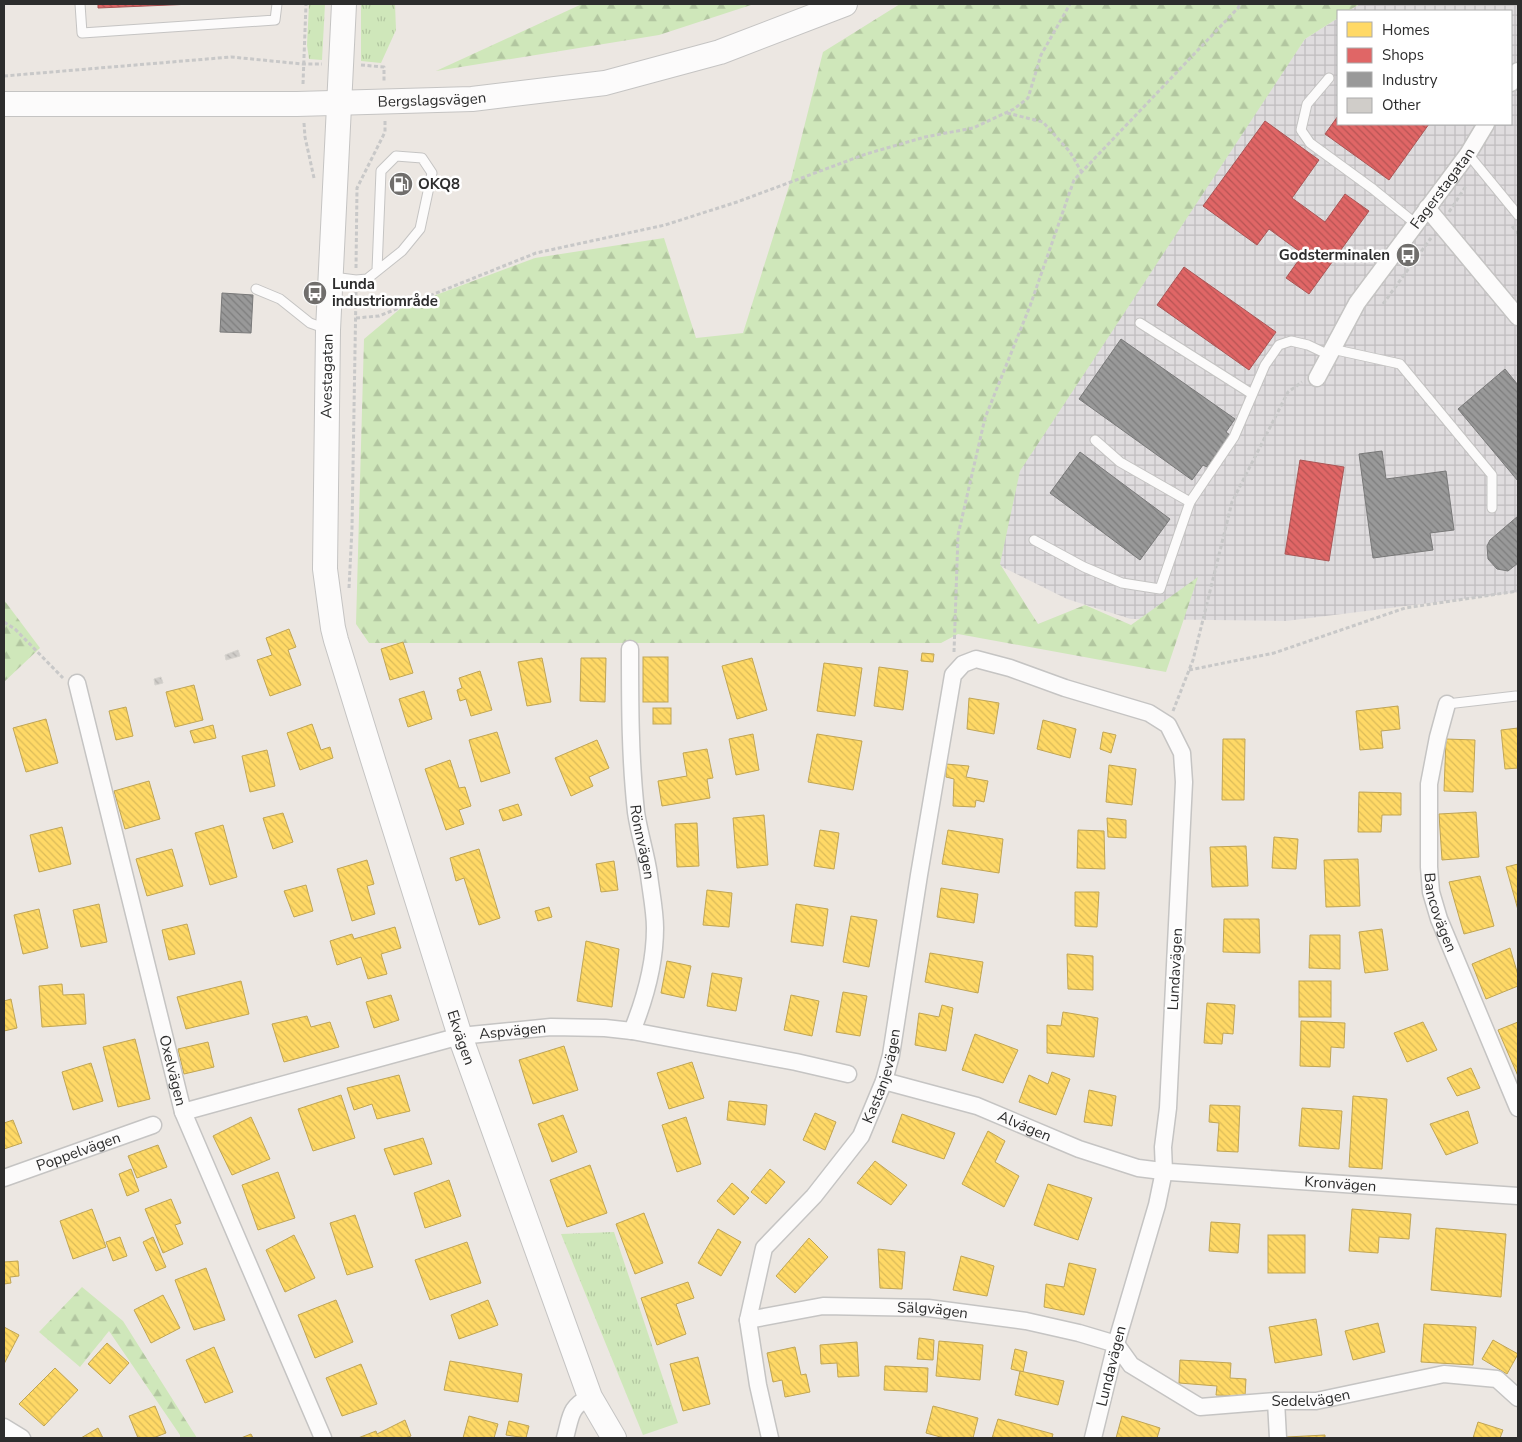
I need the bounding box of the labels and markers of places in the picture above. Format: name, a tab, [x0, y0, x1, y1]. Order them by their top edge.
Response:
fuel station icon: OKQ8	[388, 171, 414, 197]
place label: OKQ8	[418, 174, 460, 194]
bus stop icon: Godsterminalen	[1395, 242, 1421, 268]
place label: Godsterminalen	[1279, 245, 1390, 265]
place label: Lunda industriområde	[332, 274, 438, 311]
bus stop icon: Lunda industriområde	[302, 280, 328, 306]

